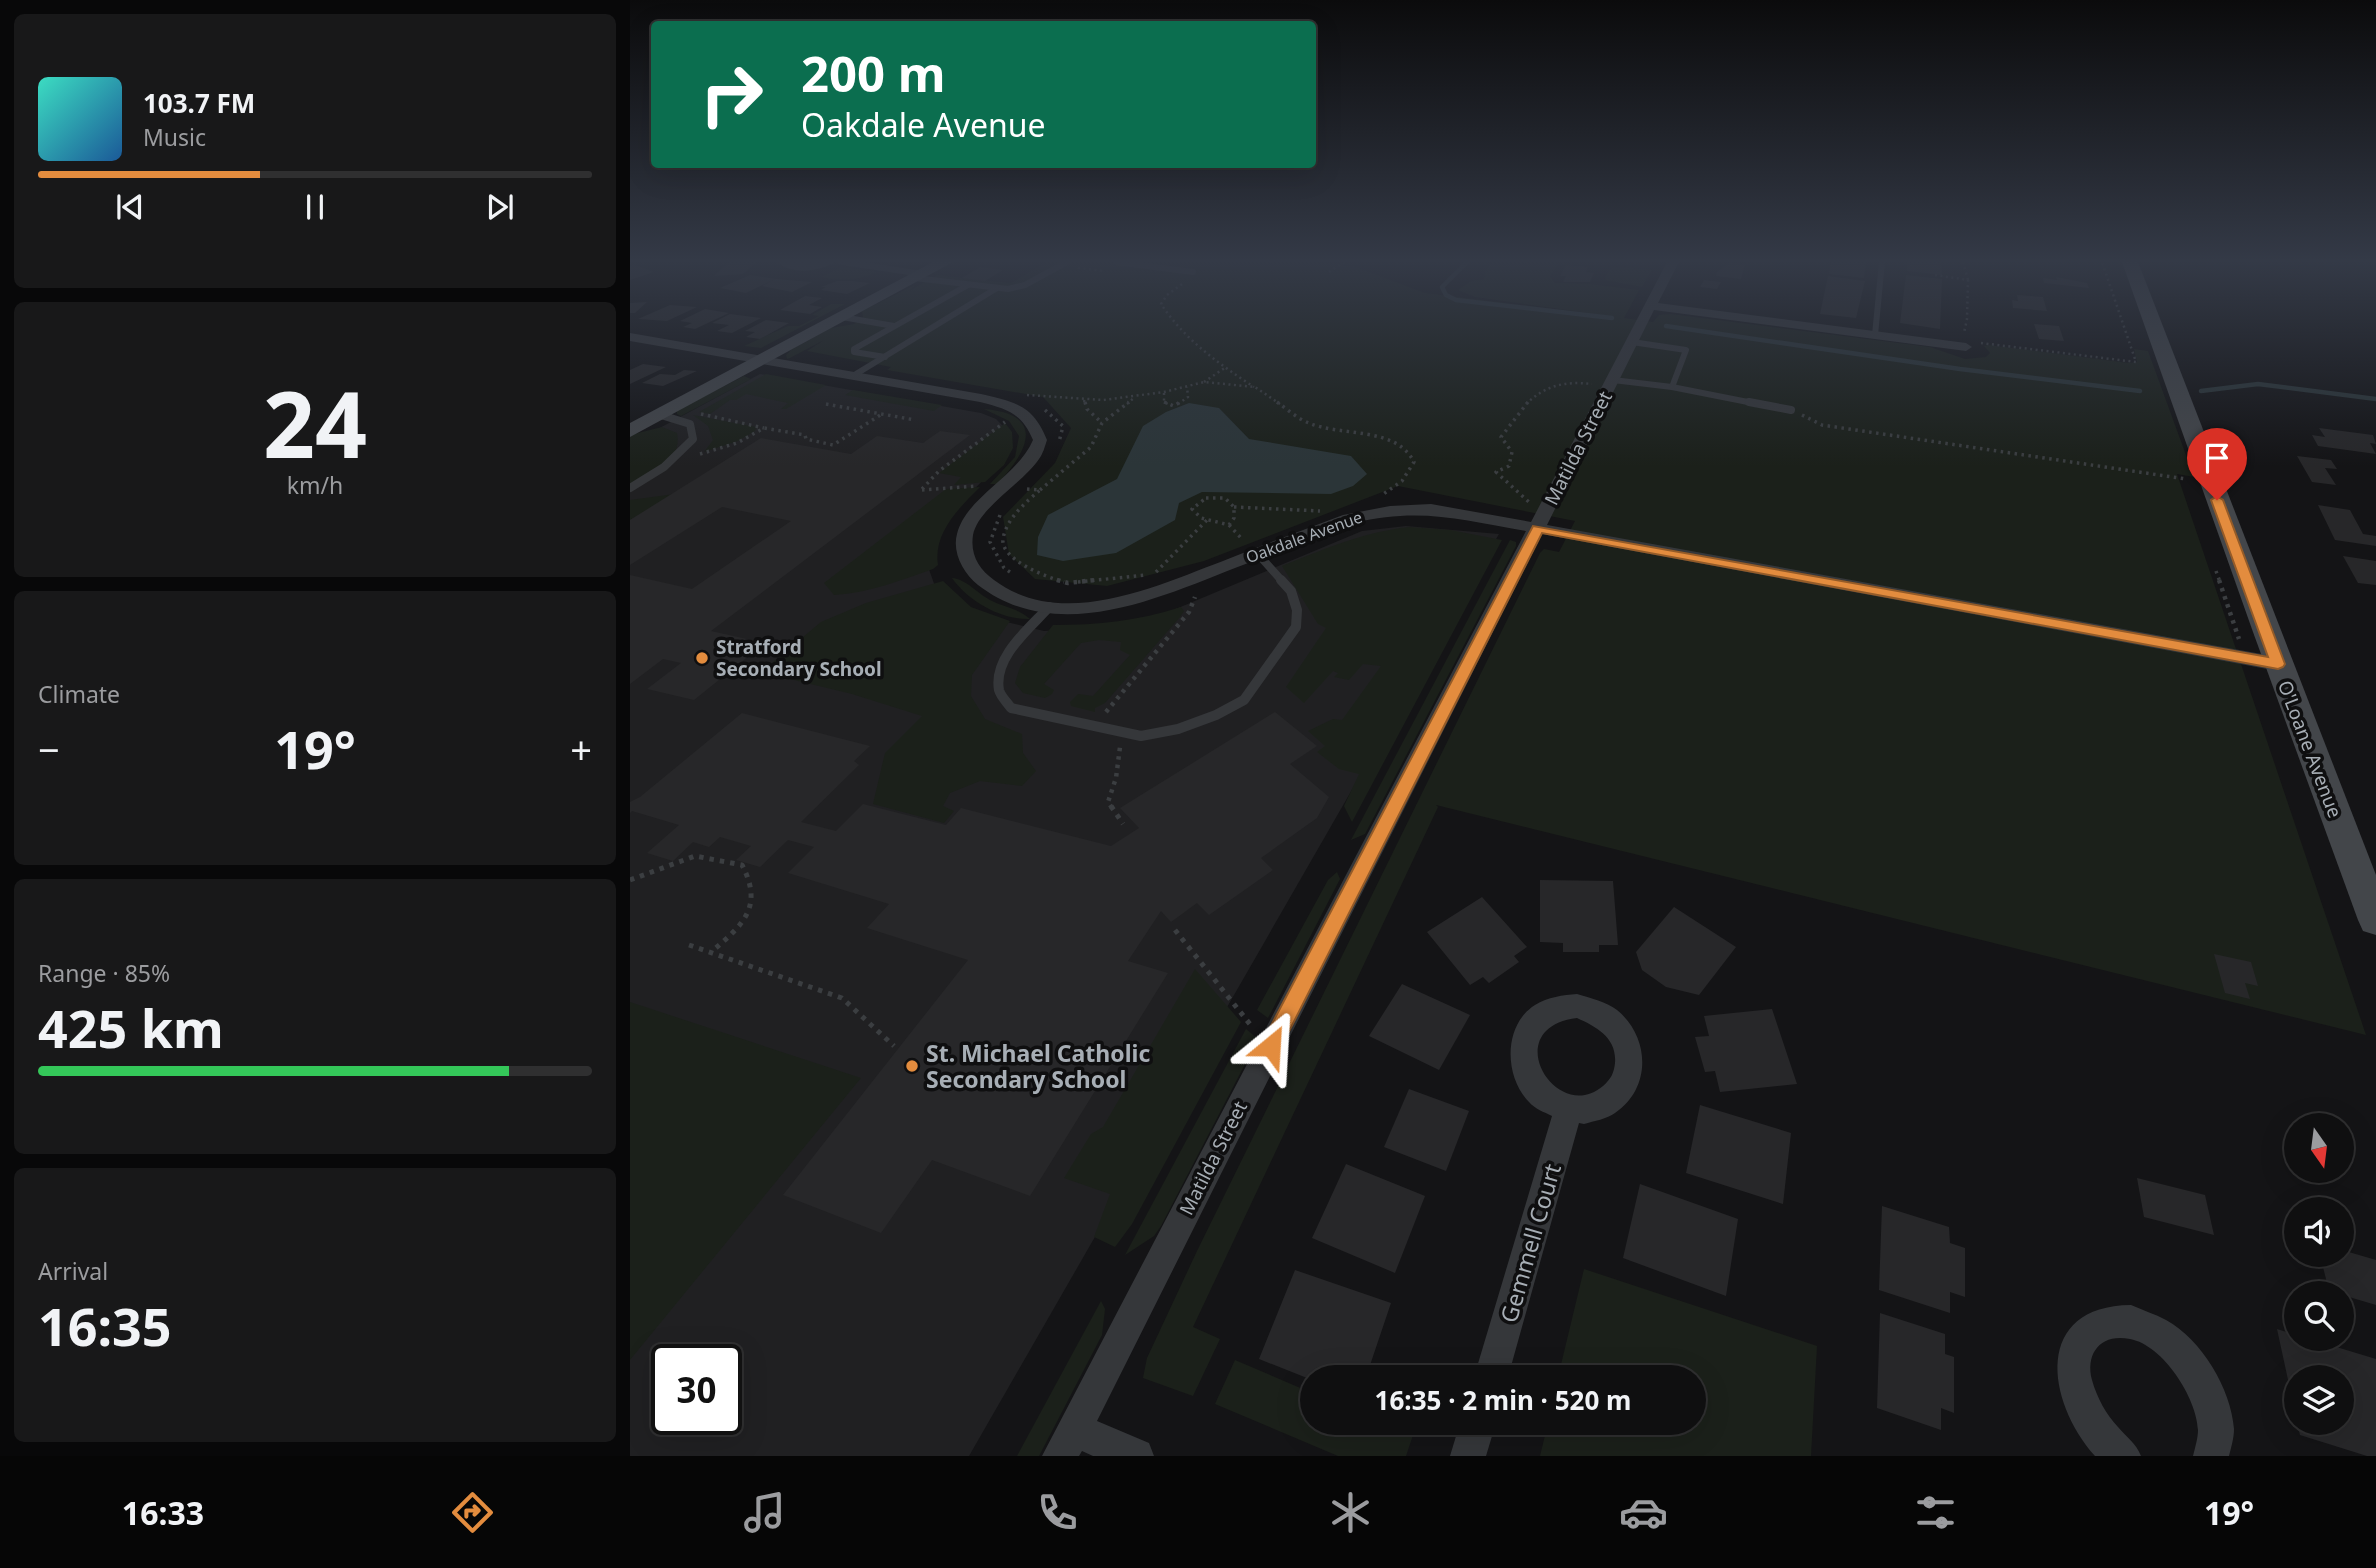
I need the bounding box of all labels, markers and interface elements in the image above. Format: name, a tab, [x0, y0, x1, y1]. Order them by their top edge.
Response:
text: 200 m	[801, 40, 946, 106]
icon: right	[686, 49, 777, 140]
text: 103.7 FM	[143, 85, 255, 121]
text: Oakdale Avenue	[801, 103, 1046, 146]
text: Music	[143, 121, 206, 153]
icon: previous	[111, 188, 149, 226]
icon: pause	[296, 188, 334, 226]
icon: next	[481, 188, 519, 226]
text: 24	[263, 361, 367, 485]
street label: Matilda Street	[1538, 386, 1618, 510]
pin	[2187, 428, 2247, 500]
icon: arrive	[2198, 439, 2236, 477]
text: km/h	[287, 469, 343, 501]
street label: Oakdale Avenue	[1243, 506, 1365, 568]
place label: Stratford Secondary School	[716, 634, 882, 682]
marker: Stratford Secondary School	[694, 650, 710, 666]
street label: O'Loane Avenue	[2272, 676, 2348, 822]
text: Climate	[38, 678, 120, 710]
text: 19°	[274, 713, 356, 784]
text: −	[38, 723, 60, 775]
text: +	[570, 723, 592, 775]
text: Range · 85%	[38, 957, 170, 989]
text: 425 km	[38, 992, 224, 1063]
position arrow	[1234, 1009, 1308, 1083]
place label: St. Michael Catholic Secondary School	[926, 1037, 1150, 1095]
marker: St. Michael Catholic Secondary School	[904, 1058, 920, 1074]
street label: Matilda Street	[1173, 1096, 1253, 1220]
north arrow	[2284, 1113, 2354, 1183]
map controls	[2284, 1113, 2354, 1435]
street label: Gemmell Court	[1492, 1160, 1568, 1326]
button: sound	[2284, 1197, 2354, 1267]
text: Arrival	[38, 1255, 108, 1287]
button: search	[2284, 1281, 2354, 1351]
text: 16:35	[38, 1290, 172, 1361]
speed limit sign: 30	[651, 1344, 742, 1435]
button: layers	[2284, 1365, 2354, 1435]
text: 16:35 · 2 min · 520 m	[1375, 1382, 1631, 1418]
icon: directions	[448, 1488, 497, 1537]
icon: music	[740, 1488, 789, 1537]
icon: phone	[1033, 1488, 1082, 1537]
icon: climate	[1326, 1488, 1375, 1537]
icon: car	[1619, 1488, 1668, 1537]
icon: filters	[1911, 1488, 1960, 1537]
text: 16:33	[122, 1491, 204, 1534]
text: 19°	[2204, 1491, 2254, 1534]

